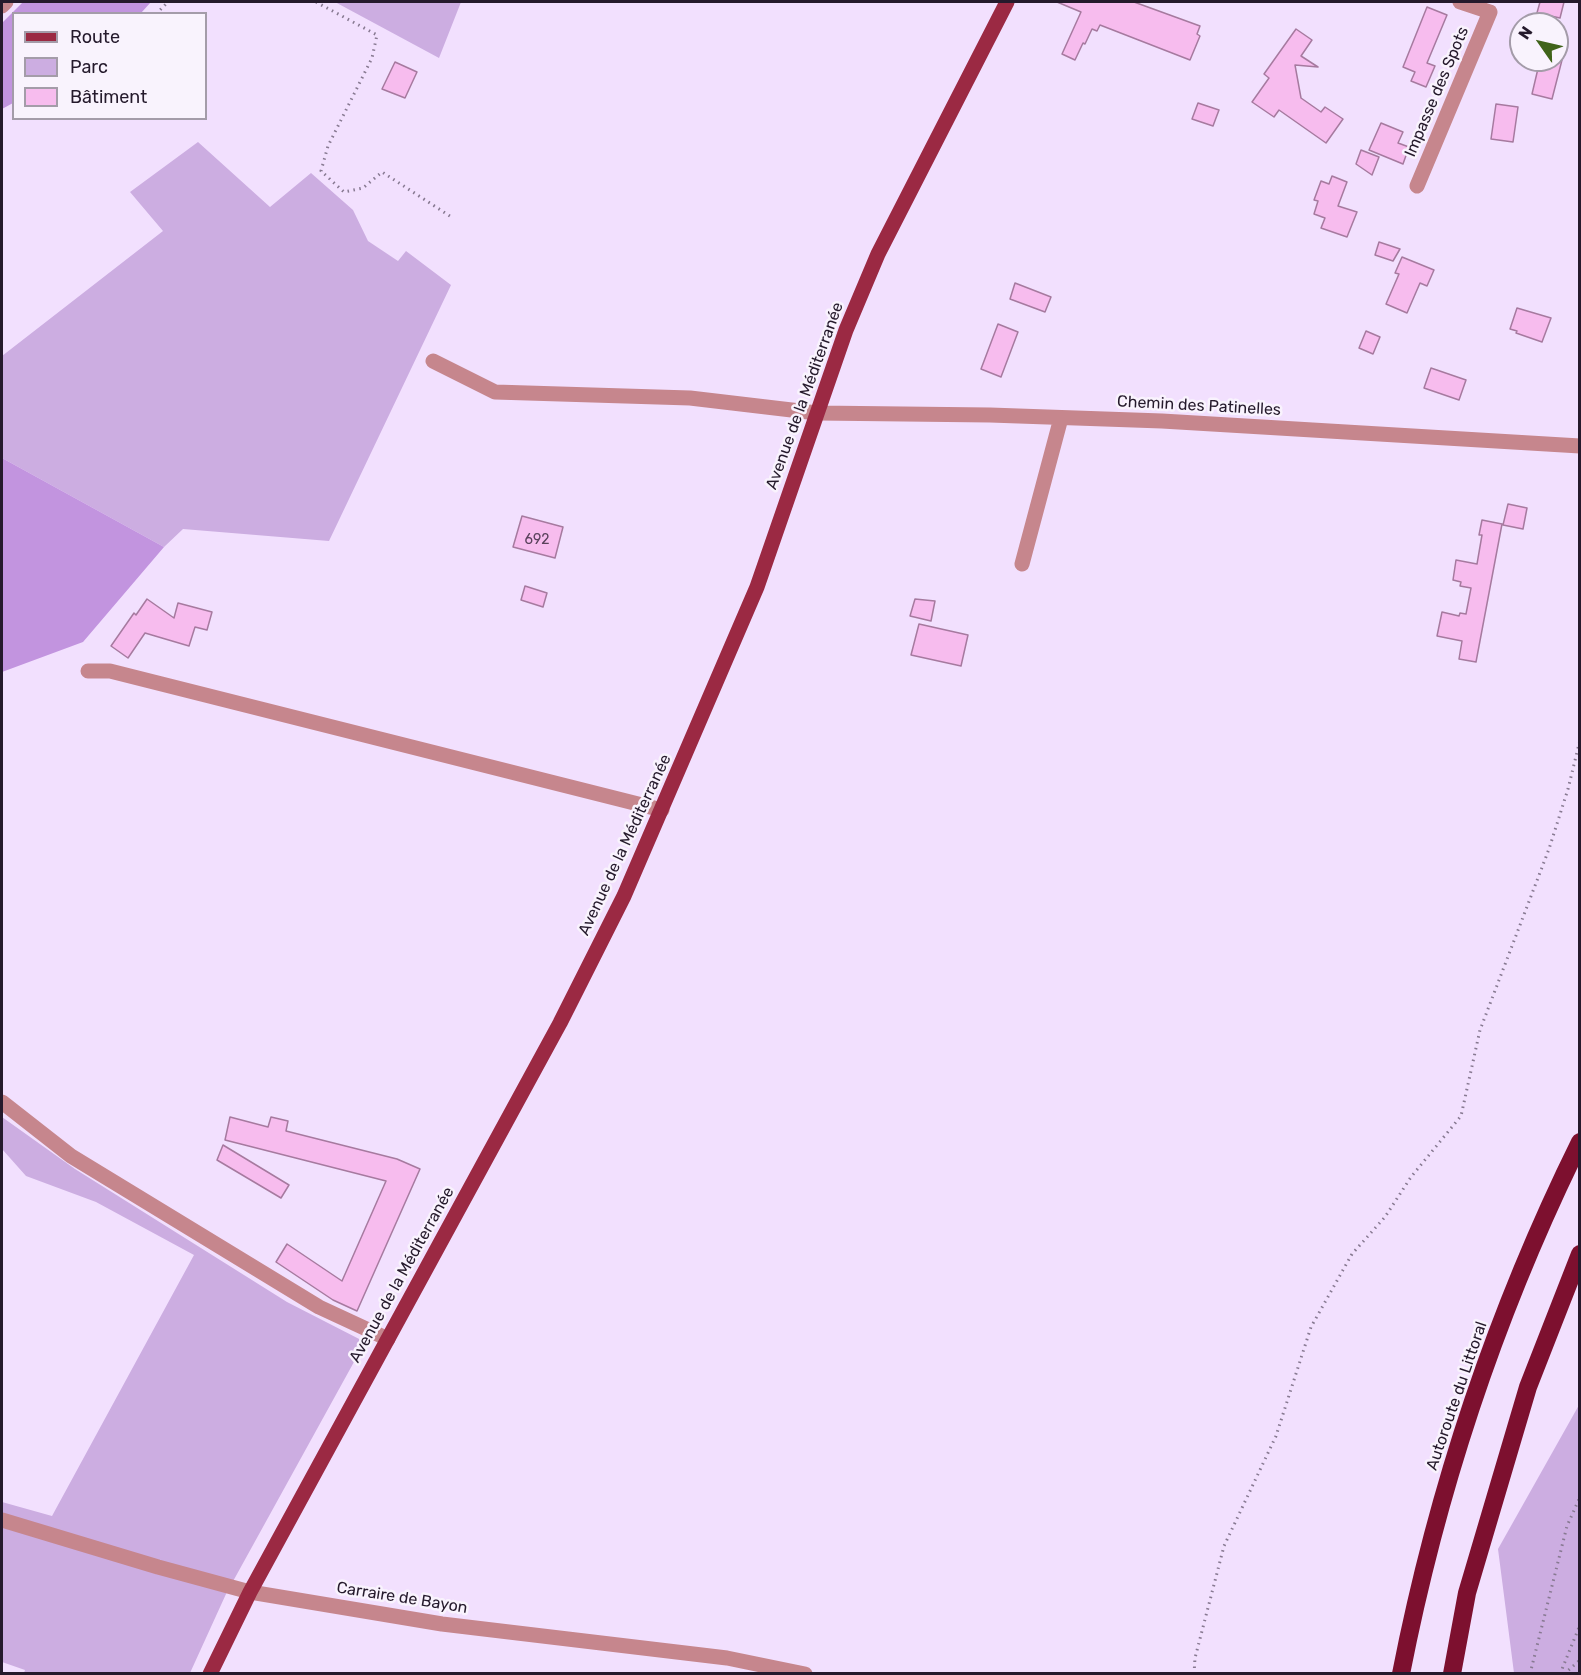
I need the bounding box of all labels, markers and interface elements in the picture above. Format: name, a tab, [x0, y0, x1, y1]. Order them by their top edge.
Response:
legend	[12, 12, 207, 120]
north arrow	[1509, 12, 1569, 72]
text: N	[1514, 23, 1536, 43]
street label: Impasse des Spots	[1401, 24, 1473, 160]
text: Route	[70, 26, 120, 48]
text: Parc	[70, 56, 108, 78]
text: Bâtiment	[70, 86, 147, 108]
street label: Avenue de la Méditerranée	[762, 300, 848, 492]
street label: Chemin des Patinelles	[1117, 392, 1281, 420]
house number: 692	[525, 532, 549, 548]
street label: Avenue de la Méditerranée	[575, 751, 675, 939]
street label: Avenue de la Méditerranée	[346, 1184, 458, 1366]
street label: Autoroute du Littoral	[1423, 1319, 1491, 1473]
street label: Carraire de Bayon	[335, 1578, 469, 1618]

